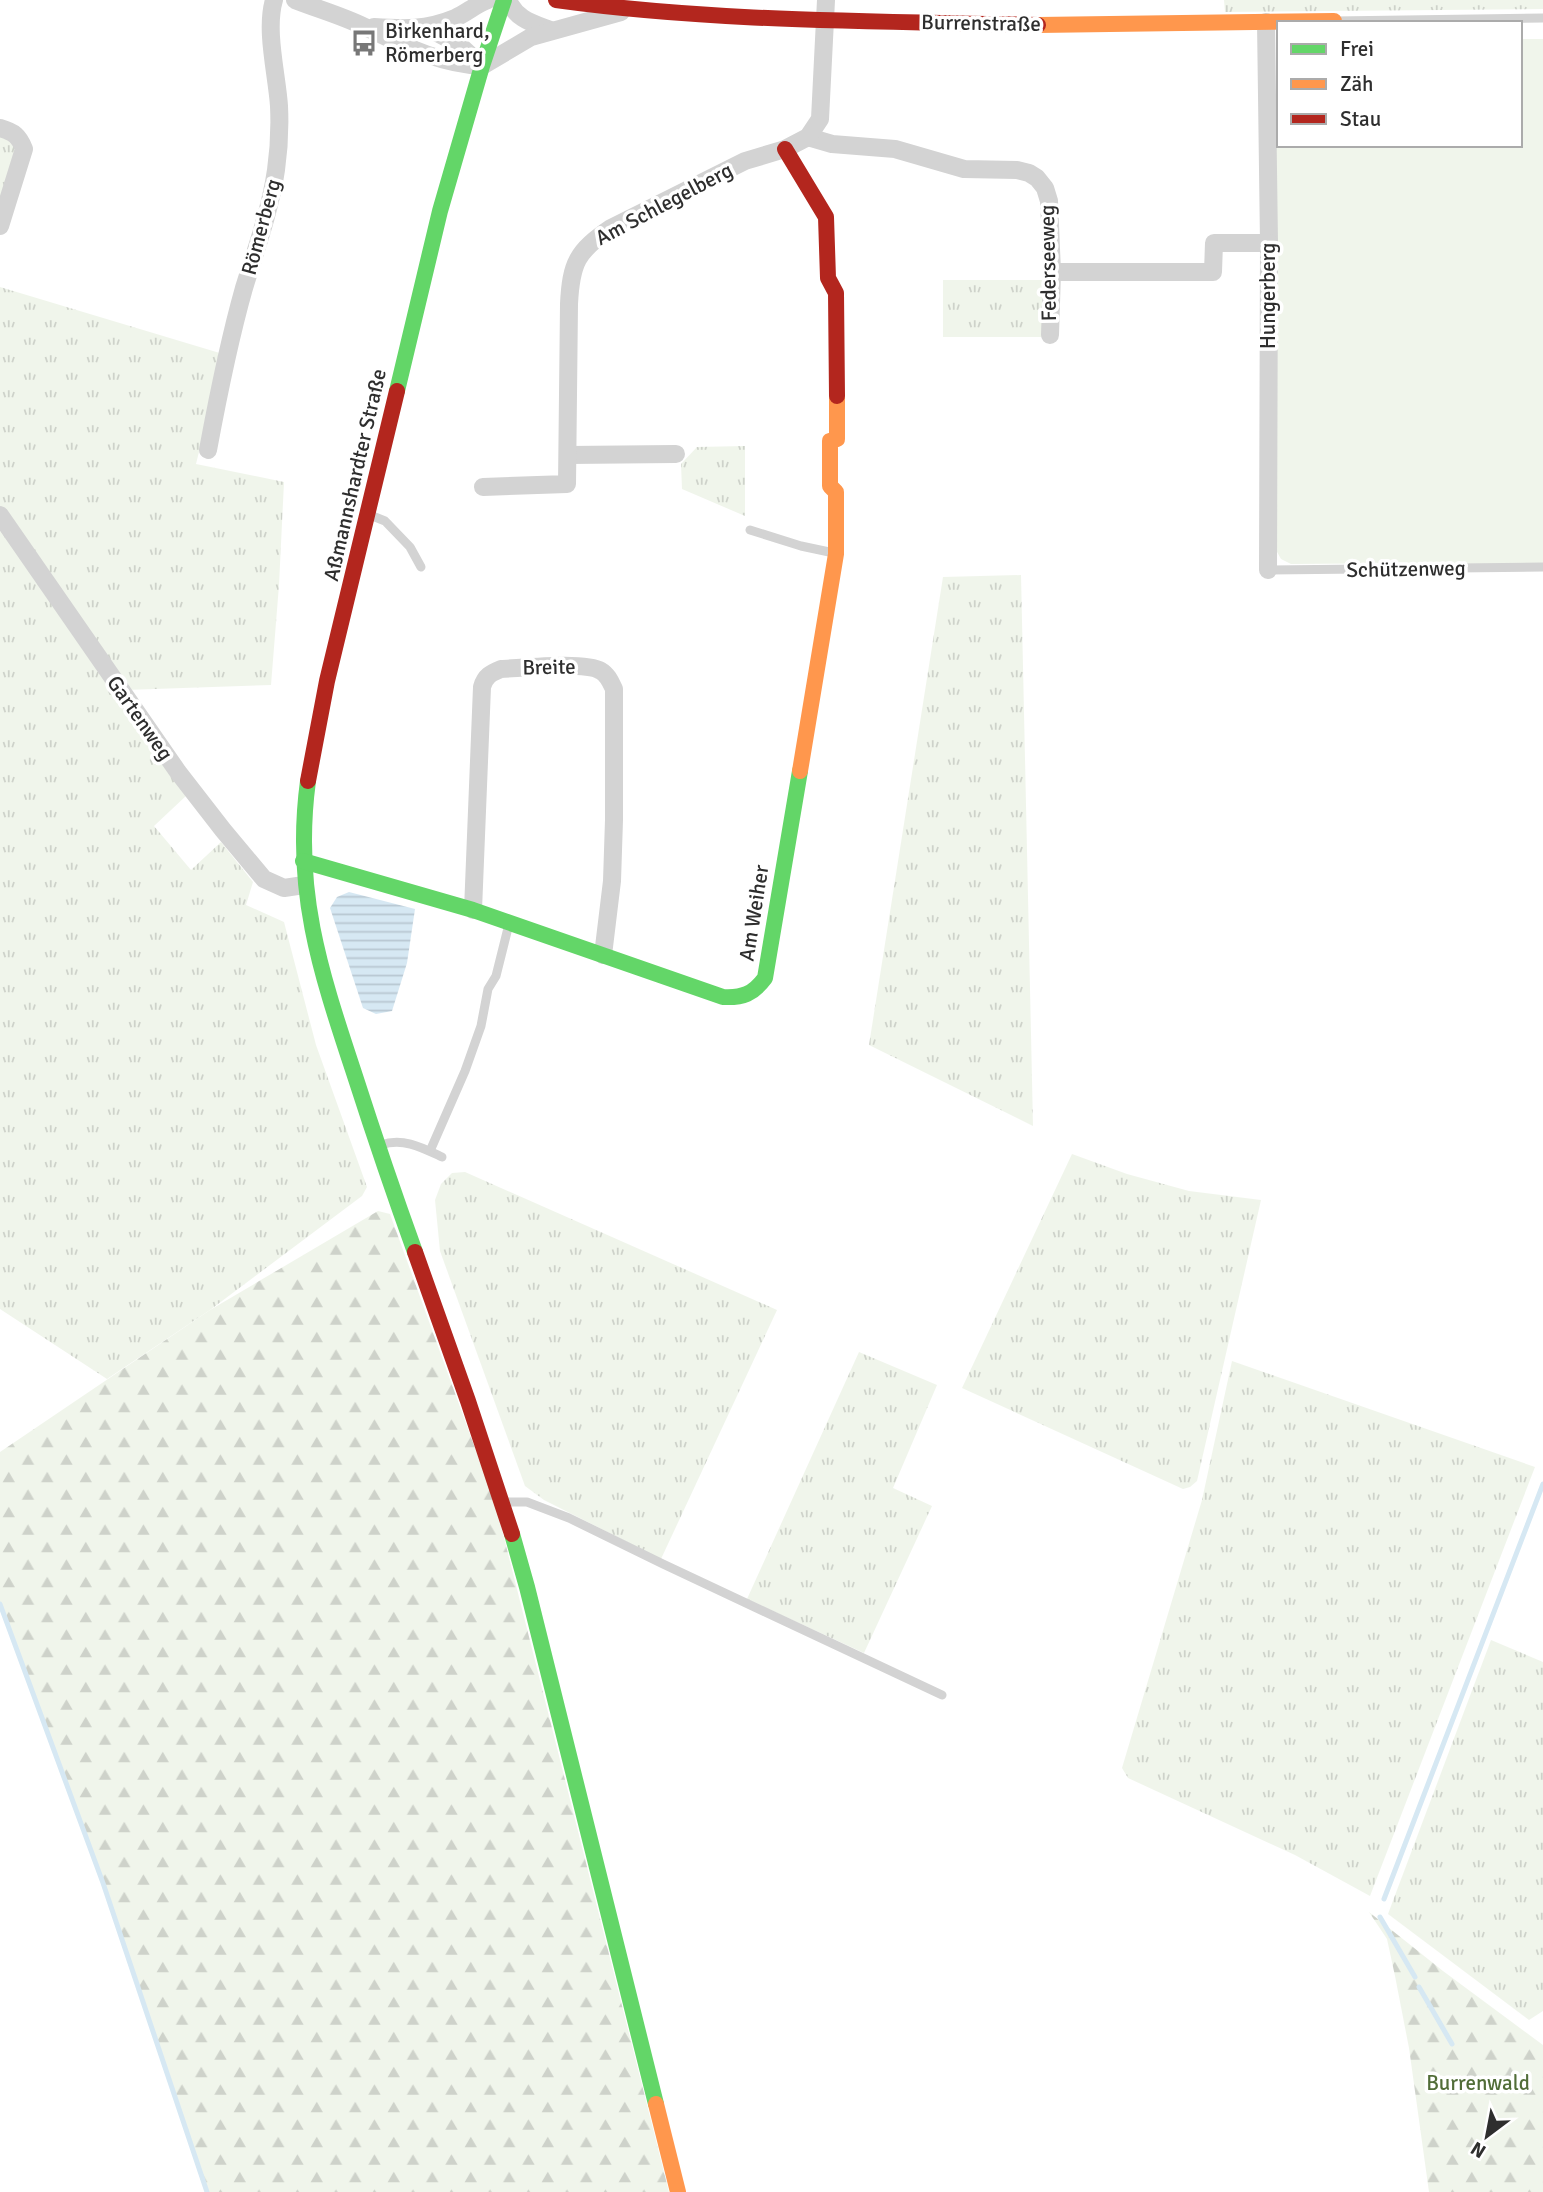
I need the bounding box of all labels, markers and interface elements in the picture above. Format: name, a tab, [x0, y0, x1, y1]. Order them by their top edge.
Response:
street label: Burrenstraße	[921, 9, 1041, 37]
place label: Birkenhard, Römerberg	[385, 18, 490, 68]
legend	[1277, 21, 1522, 147]
bus stop icon: Birkenhard, Römerberg	[349, 28, 379, 58]
text: Frei	[1340, 36, 1374, 62]
text: Zäh	[1340, 71, 1374, 97]
text: Stau	[1340, 106, 1381, 132]
street label: Am Schlegelberg	[591, 157, 737, 251]
street label: Römerberg	[236, 176, 286, 278]
street label: Federseeweg	[1034, 204, 1062, 322]
street label: Hungerberg	[1255, 243, 1281, 349]
street label: Aßmannshardter Straße	[318, 366, 392, 584]
street label: Schützenweg	[1346, 555, 1466, 583]
street label: Breite	[522, 654, 576, 680]
street label: Gartenweg	[101, 671, 179, 765]
street label: Am Weiher	[734, 863, 774, 963]
park label: Burrenwald	[1426, 2070, 1530, 2096]
north arrow	[1452, 2101, 1522, 2171]
text: N	[1467, 2136, 1490, 2163]

